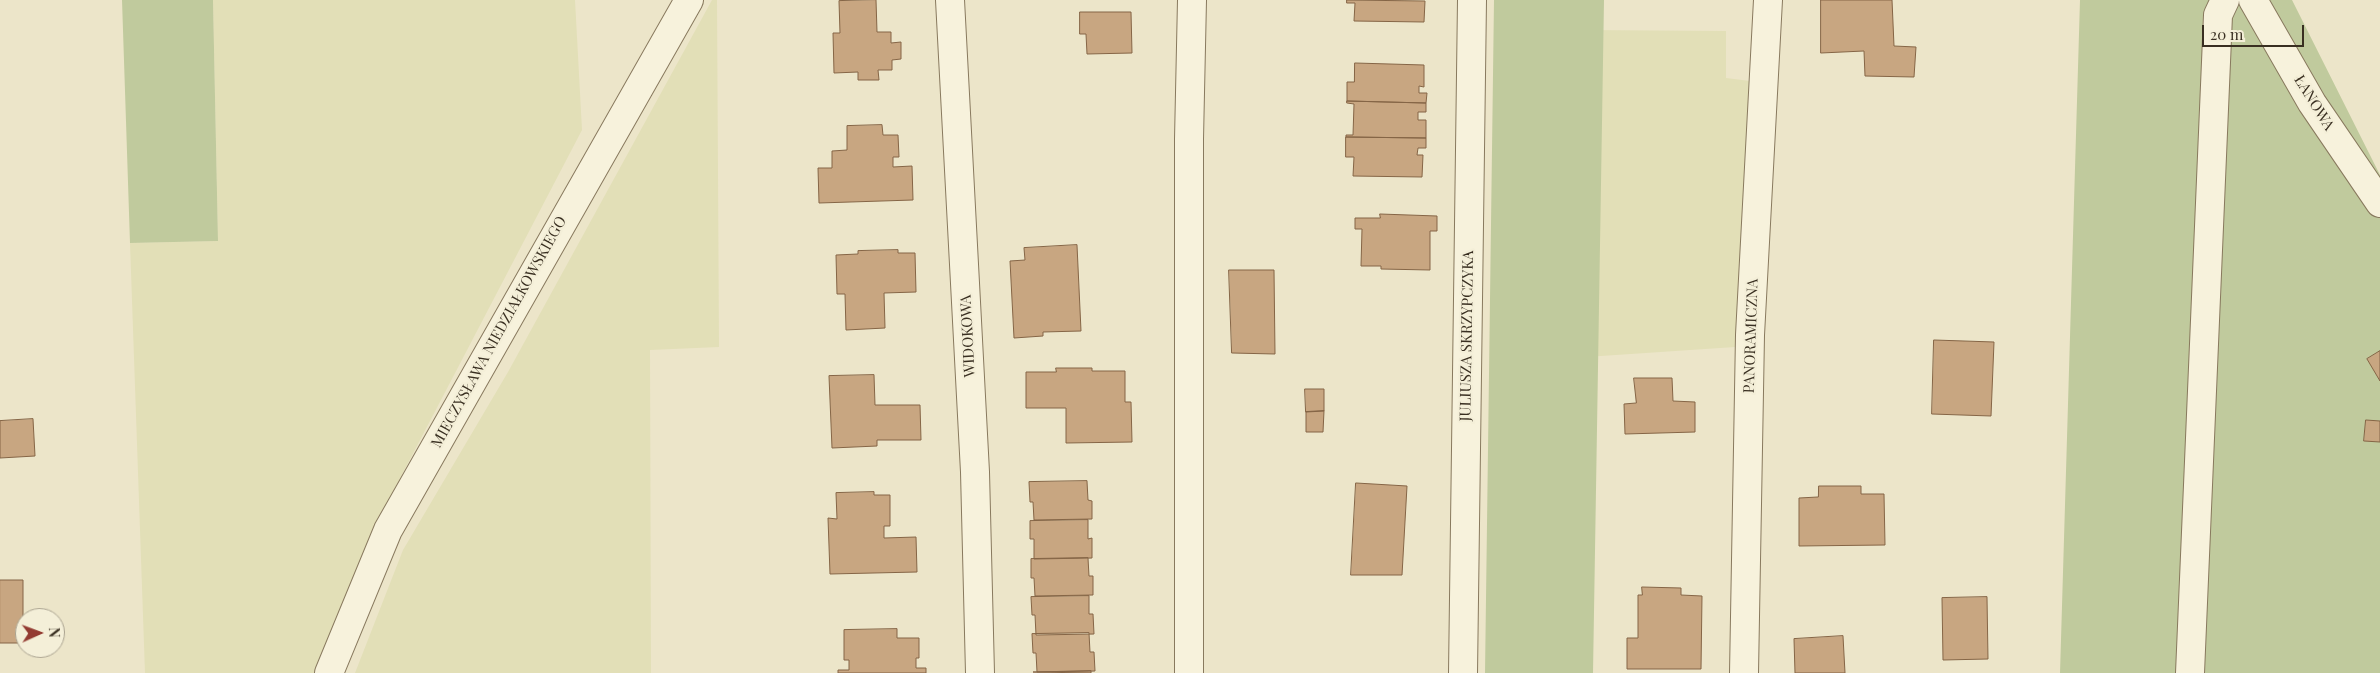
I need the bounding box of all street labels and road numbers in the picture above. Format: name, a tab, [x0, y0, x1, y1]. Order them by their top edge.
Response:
street label: ŁANOWA	[2290, 72, 2338, 134]
street label: MIECZYSŁAWA NIEDZIAŁKOWSKIEGO	[428, 213, 570, 451]
street label: JULIUSZA SKRZYPCZYKA	[1457, 250, 1477, 422]
street label: PANORAMICZNA	[1740, 278, 1762, 394]
street label: WIDOKOWA	[957, 294, 979, 378]

